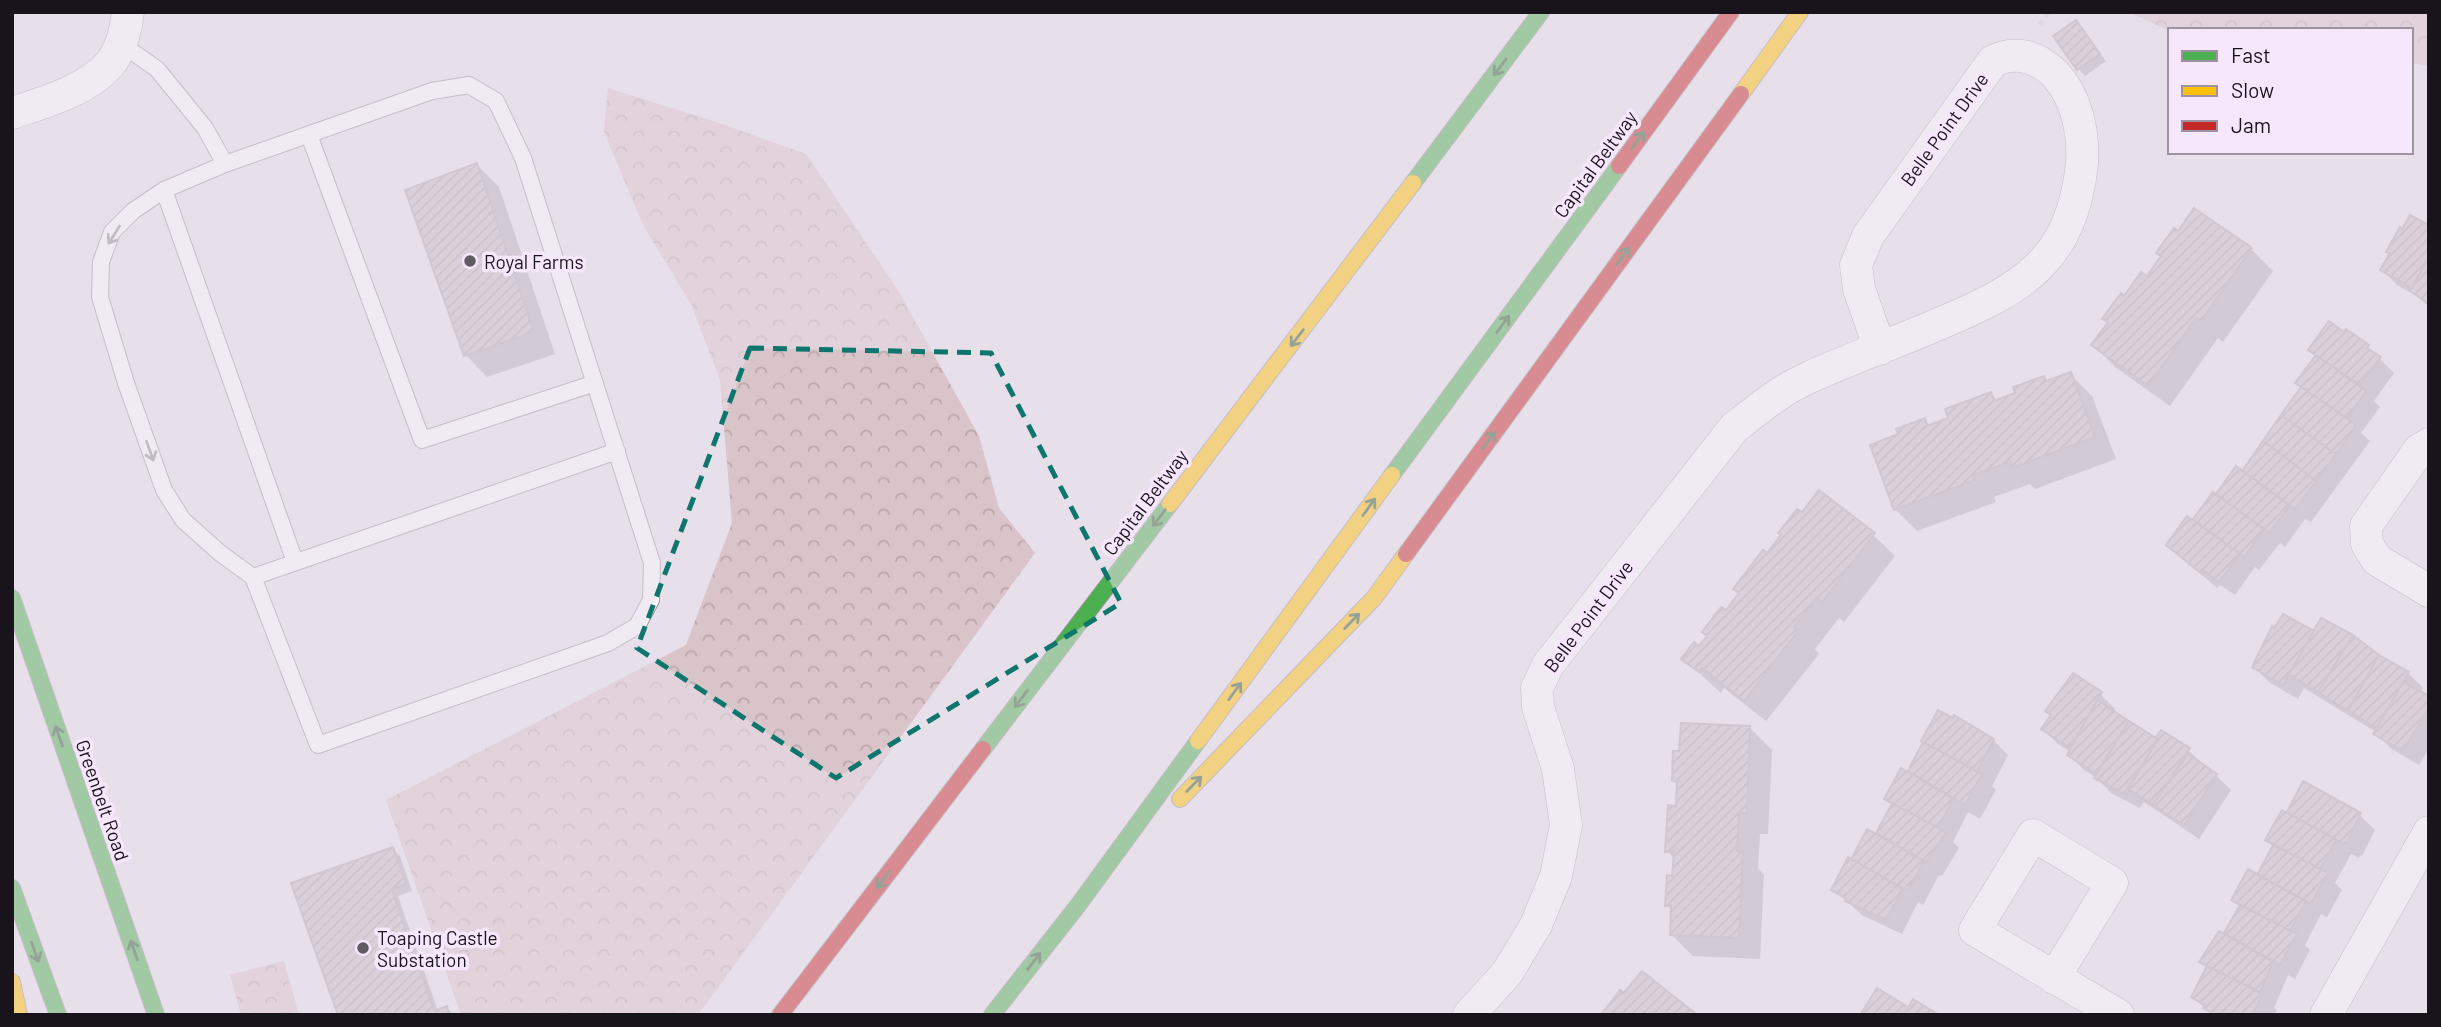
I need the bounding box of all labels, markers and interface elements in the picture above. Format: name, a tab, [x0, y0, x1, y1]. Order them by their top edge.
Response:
legend	[2168, 28, 2413, 154]
text: Fast	[2231, 42, 2271, 67]
one-way arrow	[1493, 57, 1507, 76]
street label: Belle Point Drive	[1895, 68, 1993, 190]
text: Slow	[2231, 77, 2274, 102]
street label: Capital Beltway	[1549, 106, 1642, 222]
text: Jam	[2231, 112, 2271, 137]
one-way arrow	[1631, 131, 1645, 150]
one-way arrow	[106, 224, 120, 244]
one-way arrow	[1615, 246, 1630, 265]
place label: Royal Farms	[484, 250, 584, 273]
marker: Royal Farms	[462, 253, 478, 269]
one-way arrow	[1496, 315, 1511, 334]
one-way arrow	[1290, 328, 1305, 346]
one-way arrow	[1481, 430, 1496, 449]
one-way arrow	[145, 439, 157, 461]
street label: Capital Beltway	[1098, 444, 1192, 559]
one-way arrow	[1362, 498, 1376, 517]
one-way arrow	[1152, 509, 1167, 527]
street label: Belle Point Drive	[1538, 556, 1638, 676]
one-way arrow	[1344, 613, 1361, 630]
one-way arrow	[1227, 682, 1242, 701]
one-way arrow	[1014, 690, 1029, 708]
one-way arrow	[52, 725, 64, 747]
street label: Greenbelt Road	[72, 736, 134, 864]
one-way arrow	[1186, 776, 1203, 793]
one-way arrow	[876, 870, 890, 889]
place label: Toaping Castle Substation	[377, 926, 498, 971]
one-way arrow	[30, 940, 43, 962]
one-way arrow	[127, 940, 139, 962]
marker: Toaping Castle Substation	[355, 940, 371, 956]
one-way arrow	[1026, 952, 1041, 971]

